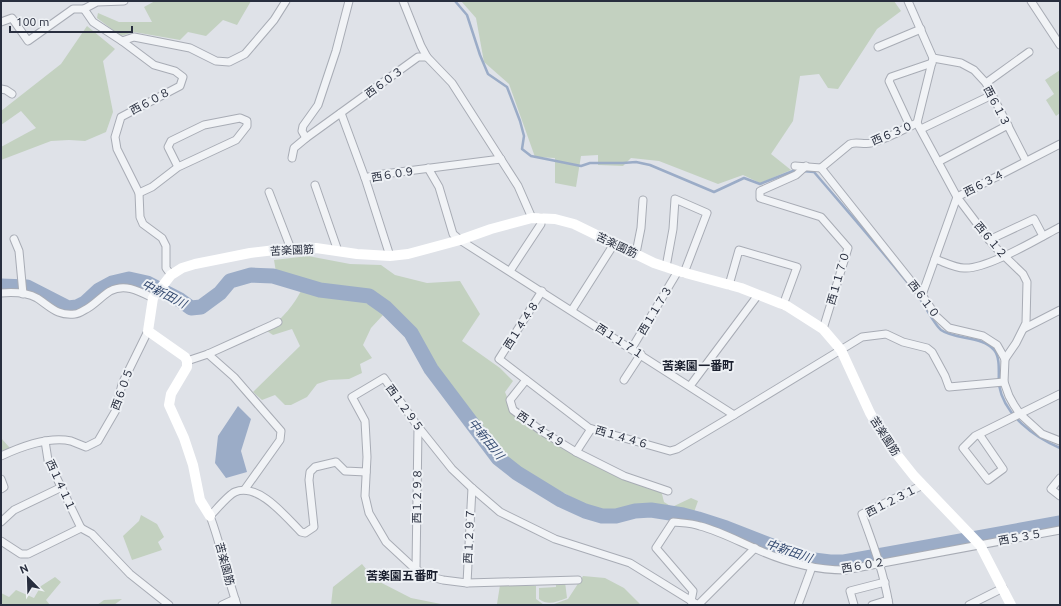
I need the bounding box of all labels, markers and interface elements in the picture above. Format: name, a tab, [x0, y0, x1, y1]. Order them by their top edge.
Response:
scale bar	[10, 8, 132, 34]
text: 100 m	[16, 15, 49, 28]
street label: 西６０３	[363, 64, 405, 100]
street label: 西６１３	[981, 84, 1013, 128]
street label: 西６０８	[128, 85, 172, 117]
street label: 西６３０	[869, 119, 915, 147]
street label: 西６０９	[370, 165, 416, 183]
street label: 西６３４	[962, 168, 1006, 198]
street label: 西６１２	[972, 219, 1010, 261]
street label: 苦楽園筋	[595, 230, 639, 260]
street label: 苦楽園筋	[270, 243, 314, 257]
street label: 西１１７０	[825, 250, 851, 306]
water label: 中新田川	[140, 277, 190, 311]
street label: 西６１０	[906, 278, 942, 320]
street label: 西１１７３	[636, 283, 674, 337]
street label: 西１４４８	[501, 299, 541, 351]
street label: 西１１７１	[594, 321, 646, 361]
district label: 苦楽園一番町	[662, 359, 734, 372]
street label: 西６０５	[109, 366, 135, 412]
street label: 西１２９５	[384, 382, 426, 434]
street label: 西１４４９	[515, 409, 567, 449]
street label: 苦楽園筋	[868, 414, 902, 458]
water label: 中新田川	[466, 416, 508, 463]
street label: 西１４４６	[594, 424, 650, 450]
street label: 西１４１１	[44, 458, 78, 512]
street label: 西１２９８	[411, 468, 423, 524]
street label: 西１２３１	[864, 483, 918, 519]
street label: 西１２９７	[462, 508, 476, 564]
street label: 西５３５	[997, 527, 1043, 547]
water label: 中新田川	[764, 537, 816, 565]
street label: 苦楽園筋	[214, 541, 236, 587]
street label: 西６０２	[840, 556, 886, 574]
north arrow	[8, 558, 48, 598]
text: N	[18, 562, 30, 576]
district label: 苦楽園五番町	[366, 569, 438, 582]

